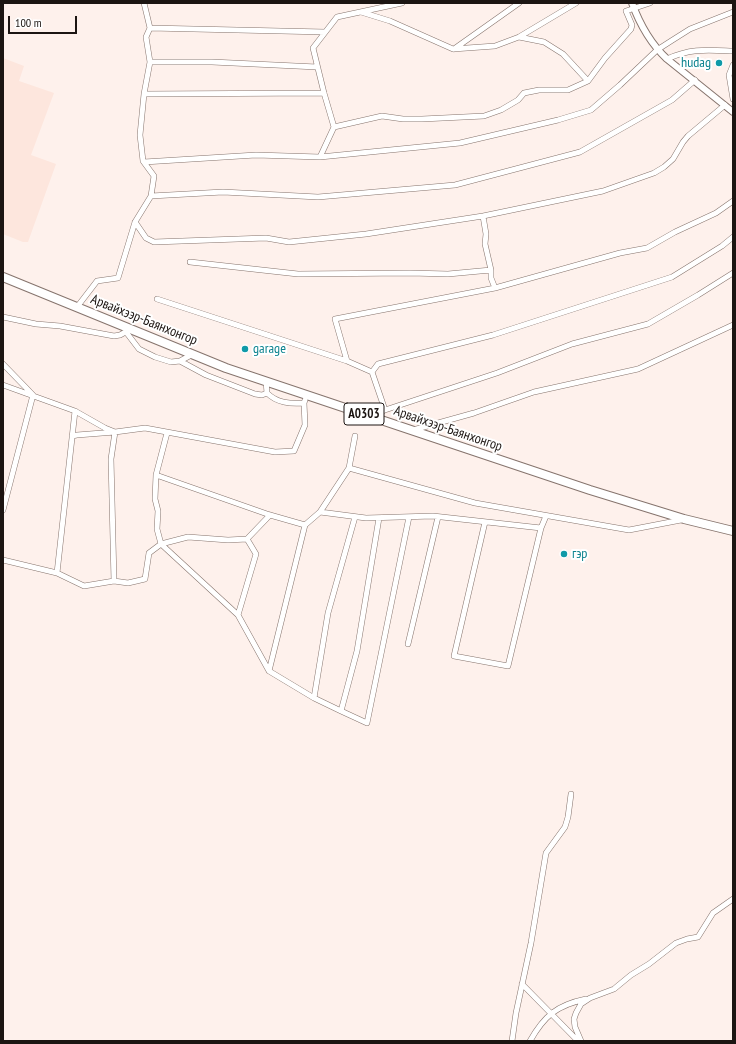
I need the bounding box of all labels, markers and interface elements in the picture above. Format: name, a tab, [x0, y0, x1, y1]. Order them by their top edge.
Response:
scale bar	[10, 8, 79, 34]
text: 100 m	[15, 15, 42, 30]
place label: hudag	[681, 55, 711, 71]
marker: hudag	[714, 58, 724, 68]
street label: Арвайхээр-Баянхонгор	[88, 291, 200, 349]
place label: garage	[253, 341, 286, 357]
marker: garage	[240, 344, 250, 354]
road number: A0303	[344, 403, 384, 425]
street label: Арвайхээр-Баянхонгор	[392, 403, 504, 455]
place label: гэр	[572, 546, 587, 562]
marker: гэр	[559, 549, 569, 559]

